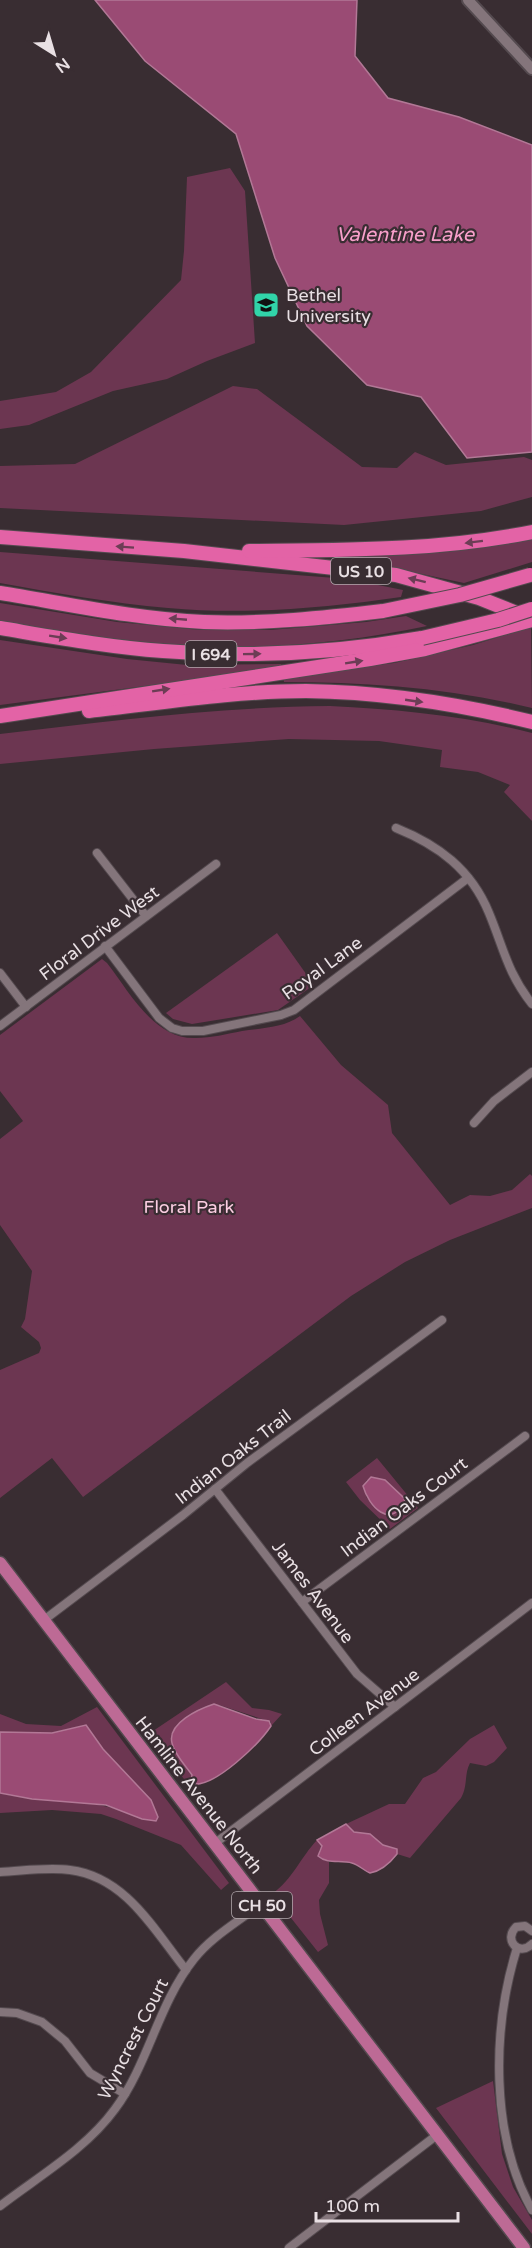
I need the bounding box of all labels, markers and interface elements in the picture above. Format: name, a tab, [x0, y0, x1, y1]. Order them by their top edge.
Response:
north arrow	[24, 24, 84, 84]
text: N	[51, 53, 74, 77]
water label: Valentine Lake	[336, 223, 476, 247]
place label: Bethel University	[286, 284, 371, 327]
school or university icon: Bethel University	[251, 290, 281, 320]
one-way arrow	[465, 538, 484, 547]
one-way arrow	[116, 542, 135, 552]
road number: US 10	[331, 558, 391, 584]
one-way arrow	[408, 575, 426, 585]
one-way arrow	[168, 615, 187, 624]
one-way arrow	[48, 633, 67, 642]
road number: I 694	[186, 641, 236, 667]
one-way arrow	[242, 649, 261, 659]
one-way arrow	[345, 657, 364, 666]
one-way arrow	[152, 686, 171, 695]
one-way arrow	[405, 696, 424, 705]
street label: Floral Drive West	[35, 881, 163, 985]
street label: Royal Lane	[277, 931, 367, 1005]
park label: Floral Park	[144, 1196, 235, 1218]
street label: Indian Oaks Trail	[171, 1405, 295, 1509]
street label: Indian Oaks Court	[336, 1452, 472, 1562]
street label: James Avenue	[267, 1536, 359, 1648]
street label: Colleen Avenue	[304, 1663, 424, 1761]
street label: Hamline Avenue North	[131, 1712, 267, 1878]
road number: CH 50	[232, 1892, 292, 1918]
street label: Wyncrest Court	[93, 1975, 173, 2103]
scale bar	[316, 2185, 458, 2223]
text: 100 m	[325, 2195, 380, 2217]

